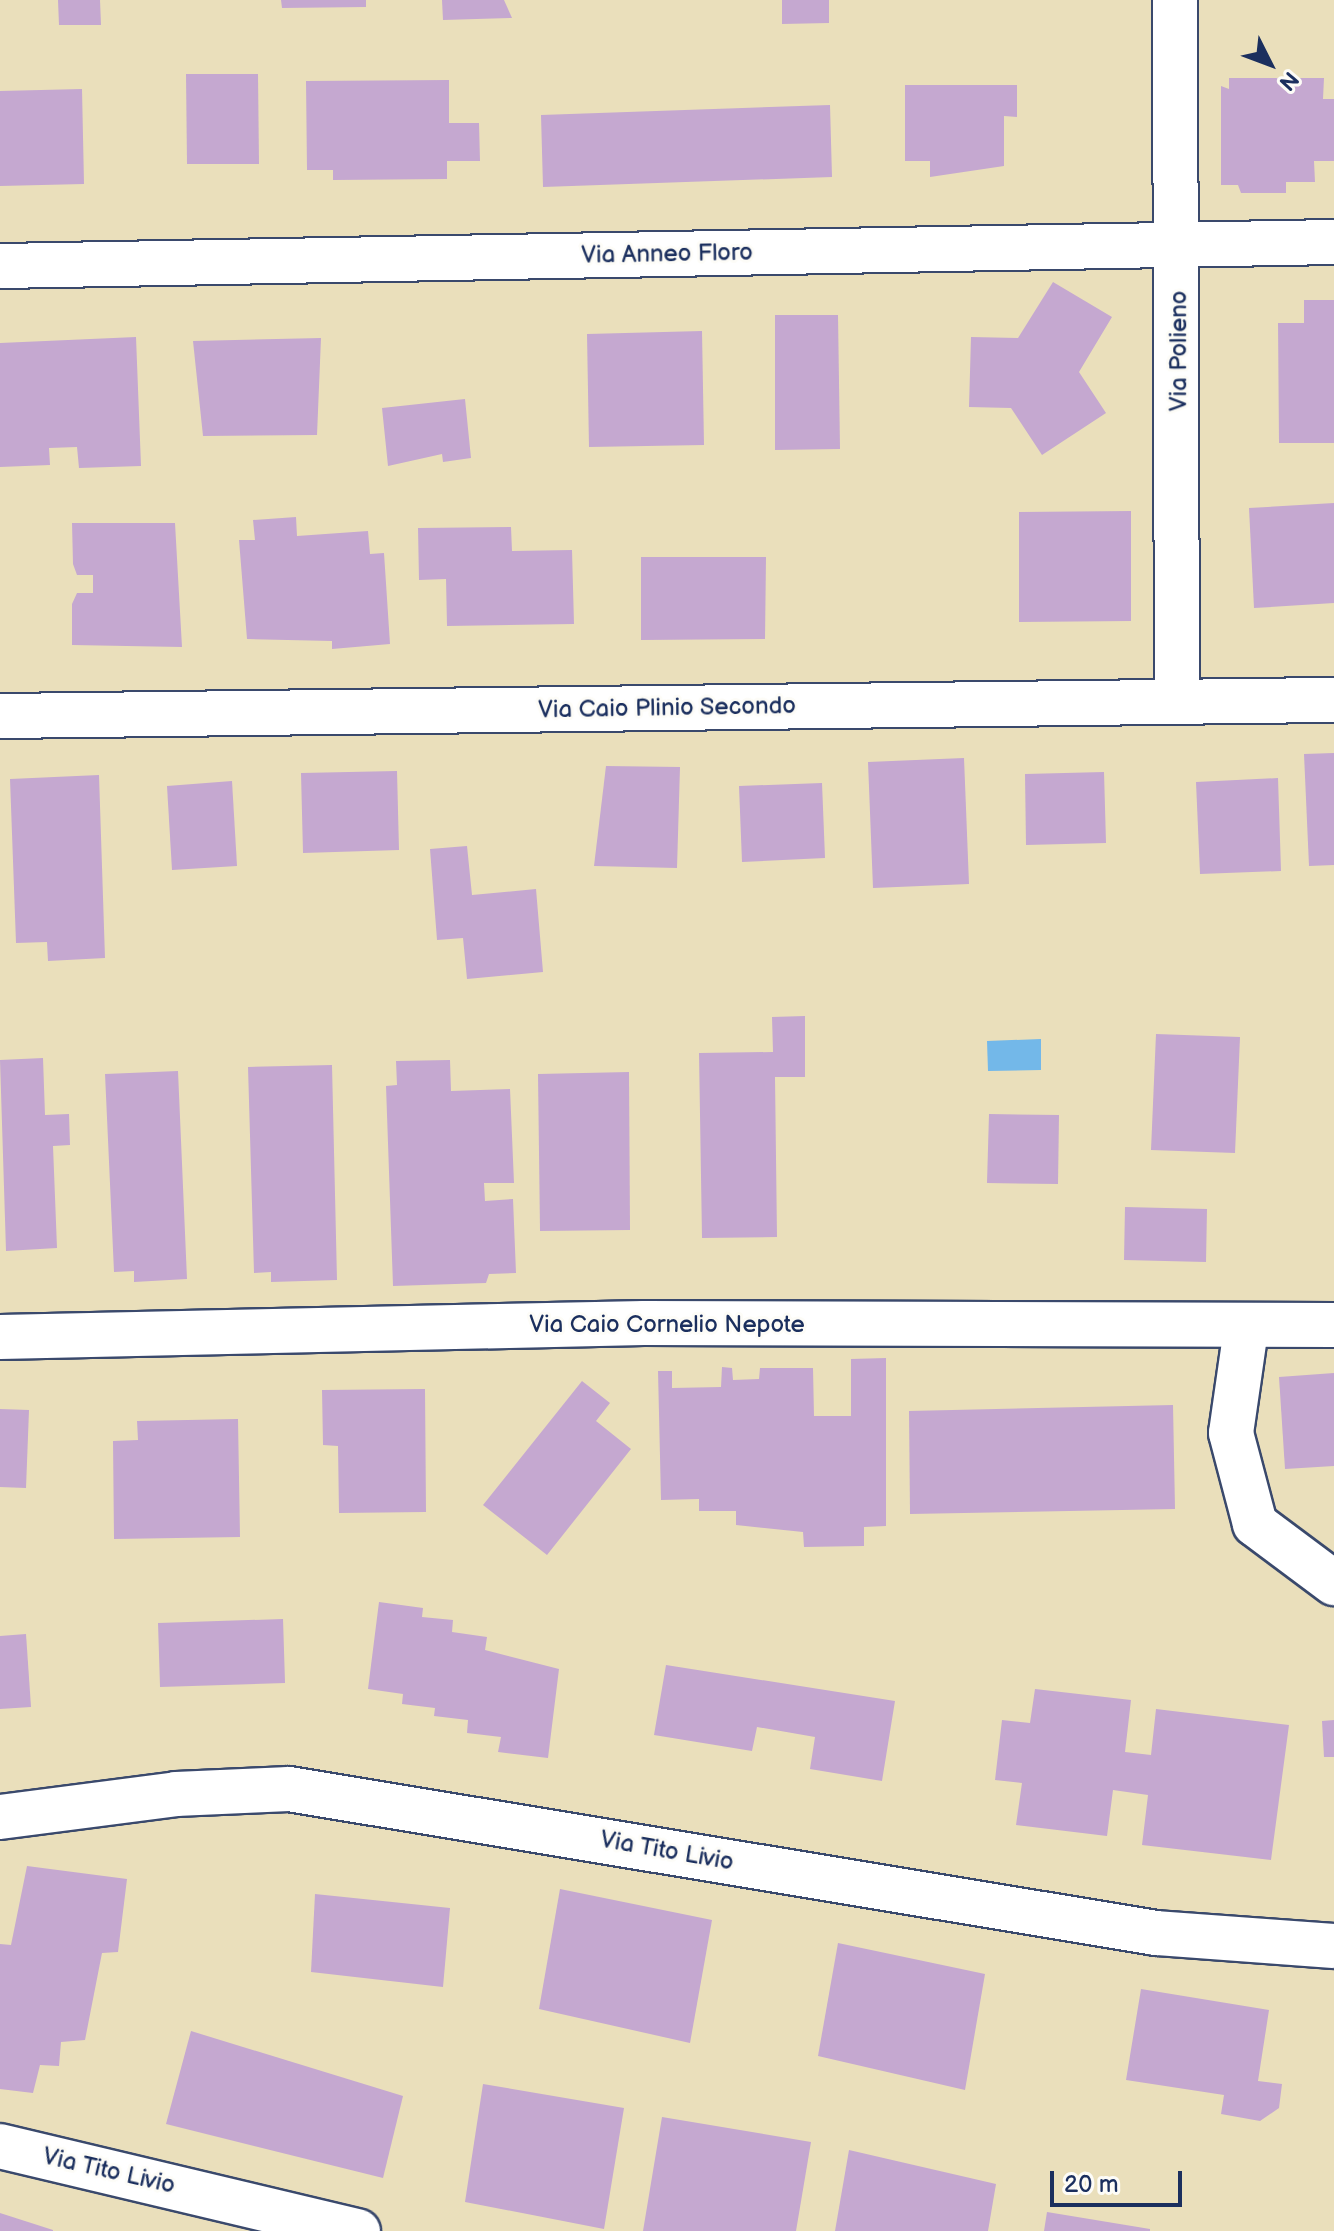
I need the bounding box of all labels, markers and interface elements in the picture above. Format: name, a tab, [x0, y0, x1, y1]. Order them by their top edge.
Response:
north arrow	[1230, 24, 1310, 104]
text: N	[1273, 65, 1304, 96]
street label: Via Anneo Floro	[581, 238, 753, 270]
street label: Via Polieno	[1165, 291, 1193, 411]
street label: Via Caio Plinio Secondo	[538, 691, 796, 725]
street label: Via Caio Cornelio Nepote	[529, 1311, 805, 1339]
street label: Via Tito Livio	[598, 1825, 736, 1877]
street label: Via Tito Livio	[40, 2142, 178, 2200]
scale bar	[1054, 2155, 1186, 2205]
text: 20 m	[1064, 2170, 1119, 2199]

